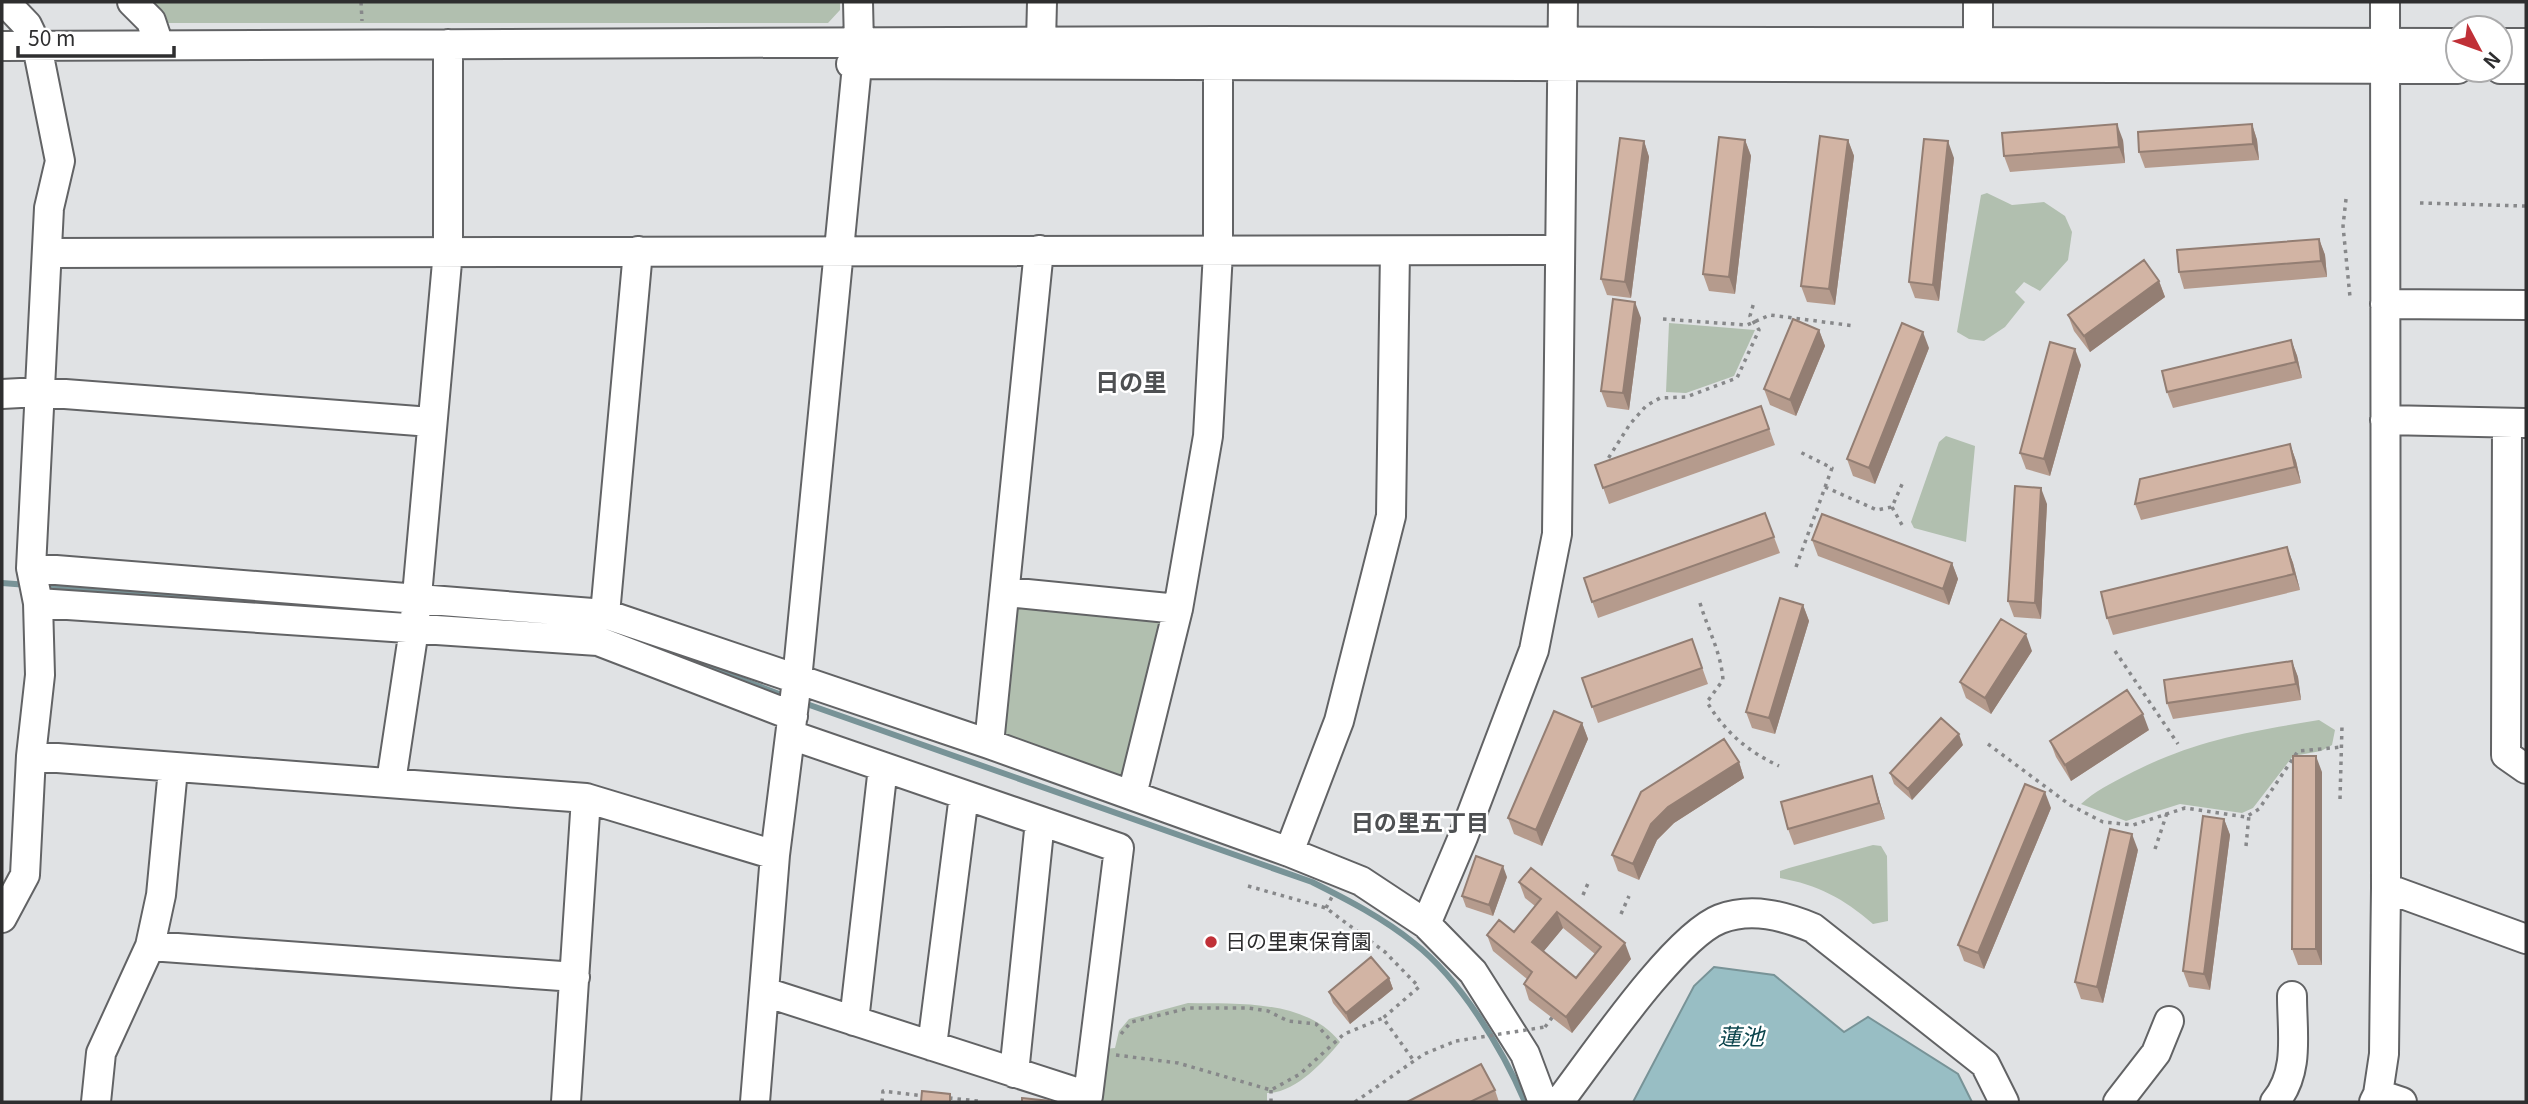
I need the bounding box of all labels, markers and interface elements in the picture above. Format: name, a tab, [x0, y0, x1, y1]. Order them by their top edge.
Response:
scale bar	[18, 14, 173, 58]
north arrow	[2444, 14, 2514, 84]
text: 50 m	[28, 22, 75, 52]
text: N	[2478, 47, 2508, 75]
district label: 日の里	[1095, 363, 1167, 398]
district label: 日の里五丁目	[1351, 804, 1489, 838]
place label: 日の里東保育園	[1225, 925, 1372, 955]
marker: 日の里東保育園	[1203, 934, 1219, 950]
water label: 蓮池	[1718, 1018, 1766, 1052]

